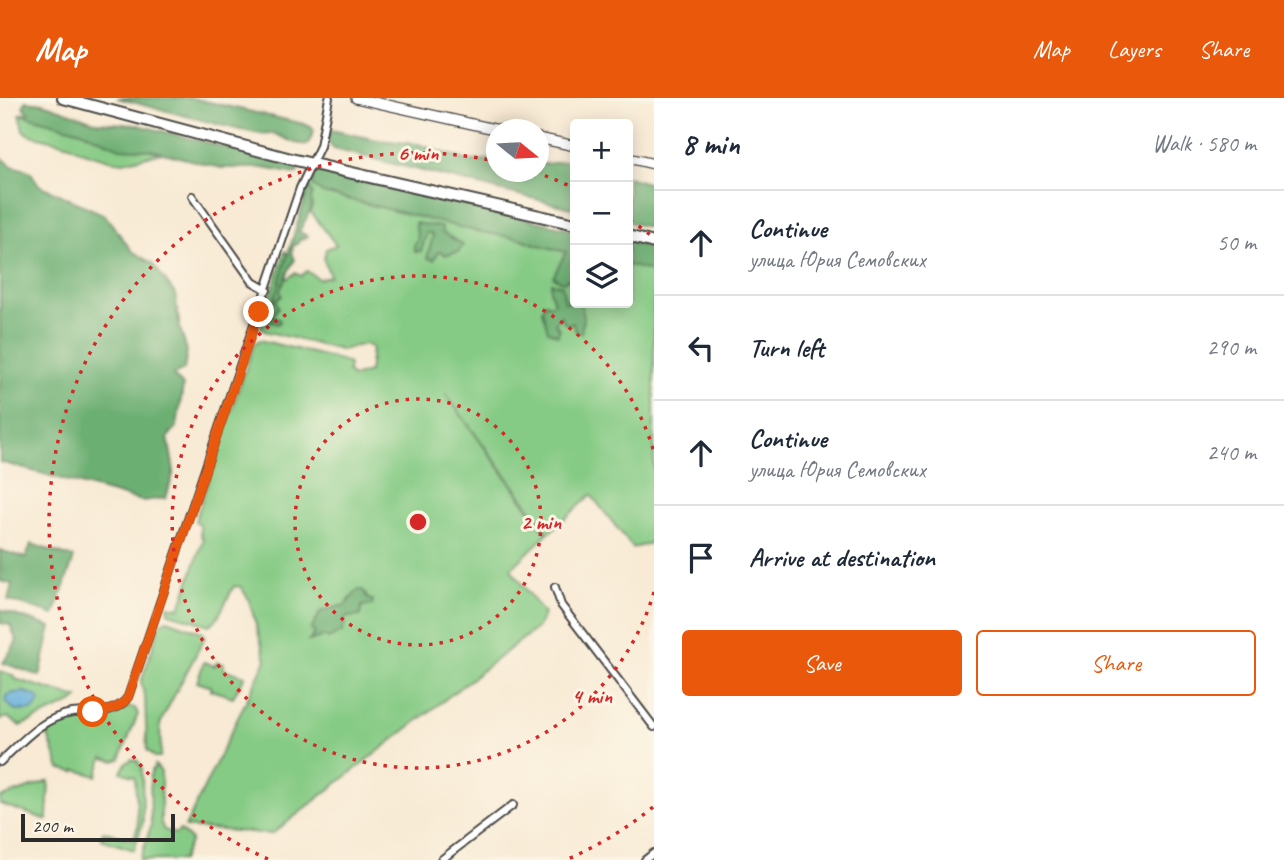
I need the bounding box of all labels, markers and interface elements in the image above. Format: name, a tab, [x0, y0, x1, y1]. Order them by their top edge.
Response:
text: Map	[35, 28, 86, 70]
text: Map	[1033, 34, 1070, 64]
text: Layers	[1108, 34, 1161, 64]
text: Share	[1199, 34, 1249, 64]
north arrow	[486, 119, 549, 182]
map controls	[570, 119, 633, 308]
button: +	[570, 119, 633, 182]
text: 8 min	[682, 125, 739, 163]
text: Walk · 580 m	[1152, 129, 1256, 158]
text: 6 min	[398, 140, 439, 166]
button: −	[570, 182, 633, 245]
text: Continue	[749, 212, 827, 245]
icon: ahead	[682, 224, 720, 262]
text: 50 m	[1217, 228, 1256, 257]
button: layers	[570, 245, 633, 308]
text: улица Юрия Семовских	[749, 245, 926, 274]
route end	[243, 296, 274, 327]
icon: left	[682, 329, 720, 367]
text: Turn left	[749, 331, 824, 364]
text: 290 m	[1207, 333, 1256, 362]
text: Continue	[749, 422, 827, 455]
icon: ahead	[682, 434, 720, 472]
text: 240 m	[1207, 438, 1256, 467]
text: улица Юрия Семовских	[749, 455, 926, 484]
text: 2 min	[521, 509, 561, 535]
centre of rings	[406, 510, 430, 534]
icon: arrive	[682, 539, 720, 577]
text: Arrive at destination	[749, 541, 935, 574]
button: Save	[682, 630, 962, 696]
button: Share	[976, 630, 1256, 696]
text: 4 min	[572, 683, 612, 709]
route start	[77, 696, 108, 727]
scale bar	[21, 811, 175, 843]
text: 200 m	[32, 814, 73, 838]

